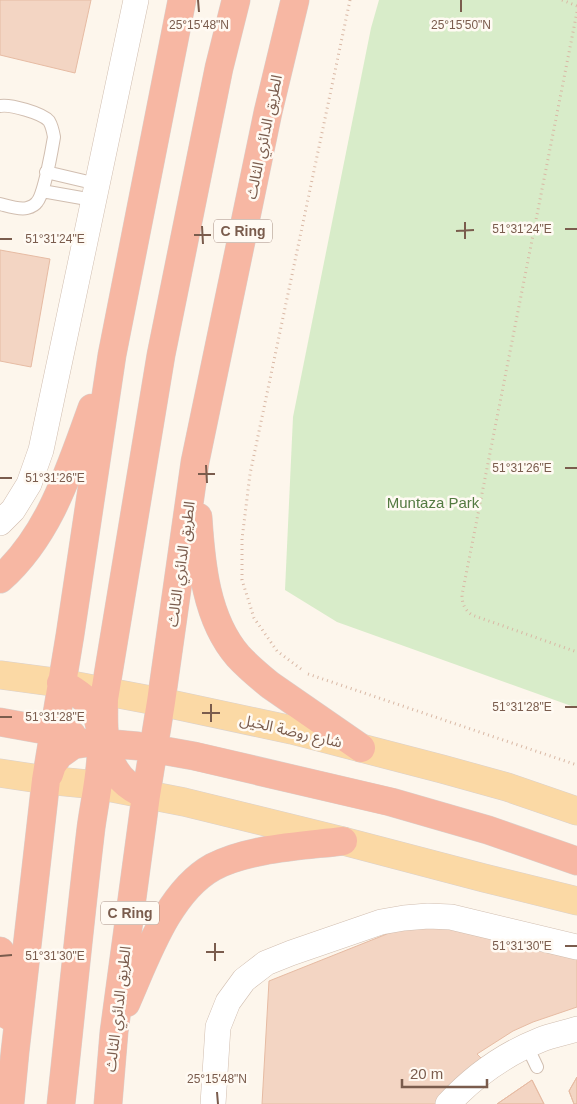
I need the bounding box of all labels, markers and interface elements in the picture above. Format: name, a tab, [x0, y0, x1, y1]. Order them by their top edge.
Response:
text: 25°15'48"N	[169, 18, 229, 32]
text: 25°15'50"N	[431, 18, 491, 32]
street label: الطريق الدائري الثالث	[242, 73, 288, 201]
road number: C Ring	[214, 220, 272, 242]
text: 51°31'24"E	[492, 222, 552, 236]
text: 51°31'24"E	[25, 232, 85, 246]
text: 51°31'26"E	[492, 461, 552, 475]
text: 51°31'26"E	[25, 471, 85, 485]
park label: Muntaza Park	[387, 494, 480, 511]
street label: الطريق الدائري الثالث	[163, 500, 201, 628]
text: 51°31'28"E	[492, 700, 552, 714]
text: 51°31'28"E	[25, 710, 85, 724]
street label: شارع روضة الخيل	[238, 711, 344, 754]
road number: C Ring	[101, 901, 159, 924]
text: 51°31'30"E	[492, 939, 552, 953]
street label: الطريق الدائري الثالث	[101, 945, 137, 1073]
text: 51°31'30"E	[25, 949, 85, 963]
scale bar	[402, 1056, 487, 1088]
text: 20 m	[410, 1065, 443, 1082]
text: 25°15'48"N	[187, 1072, 247, 1086]

